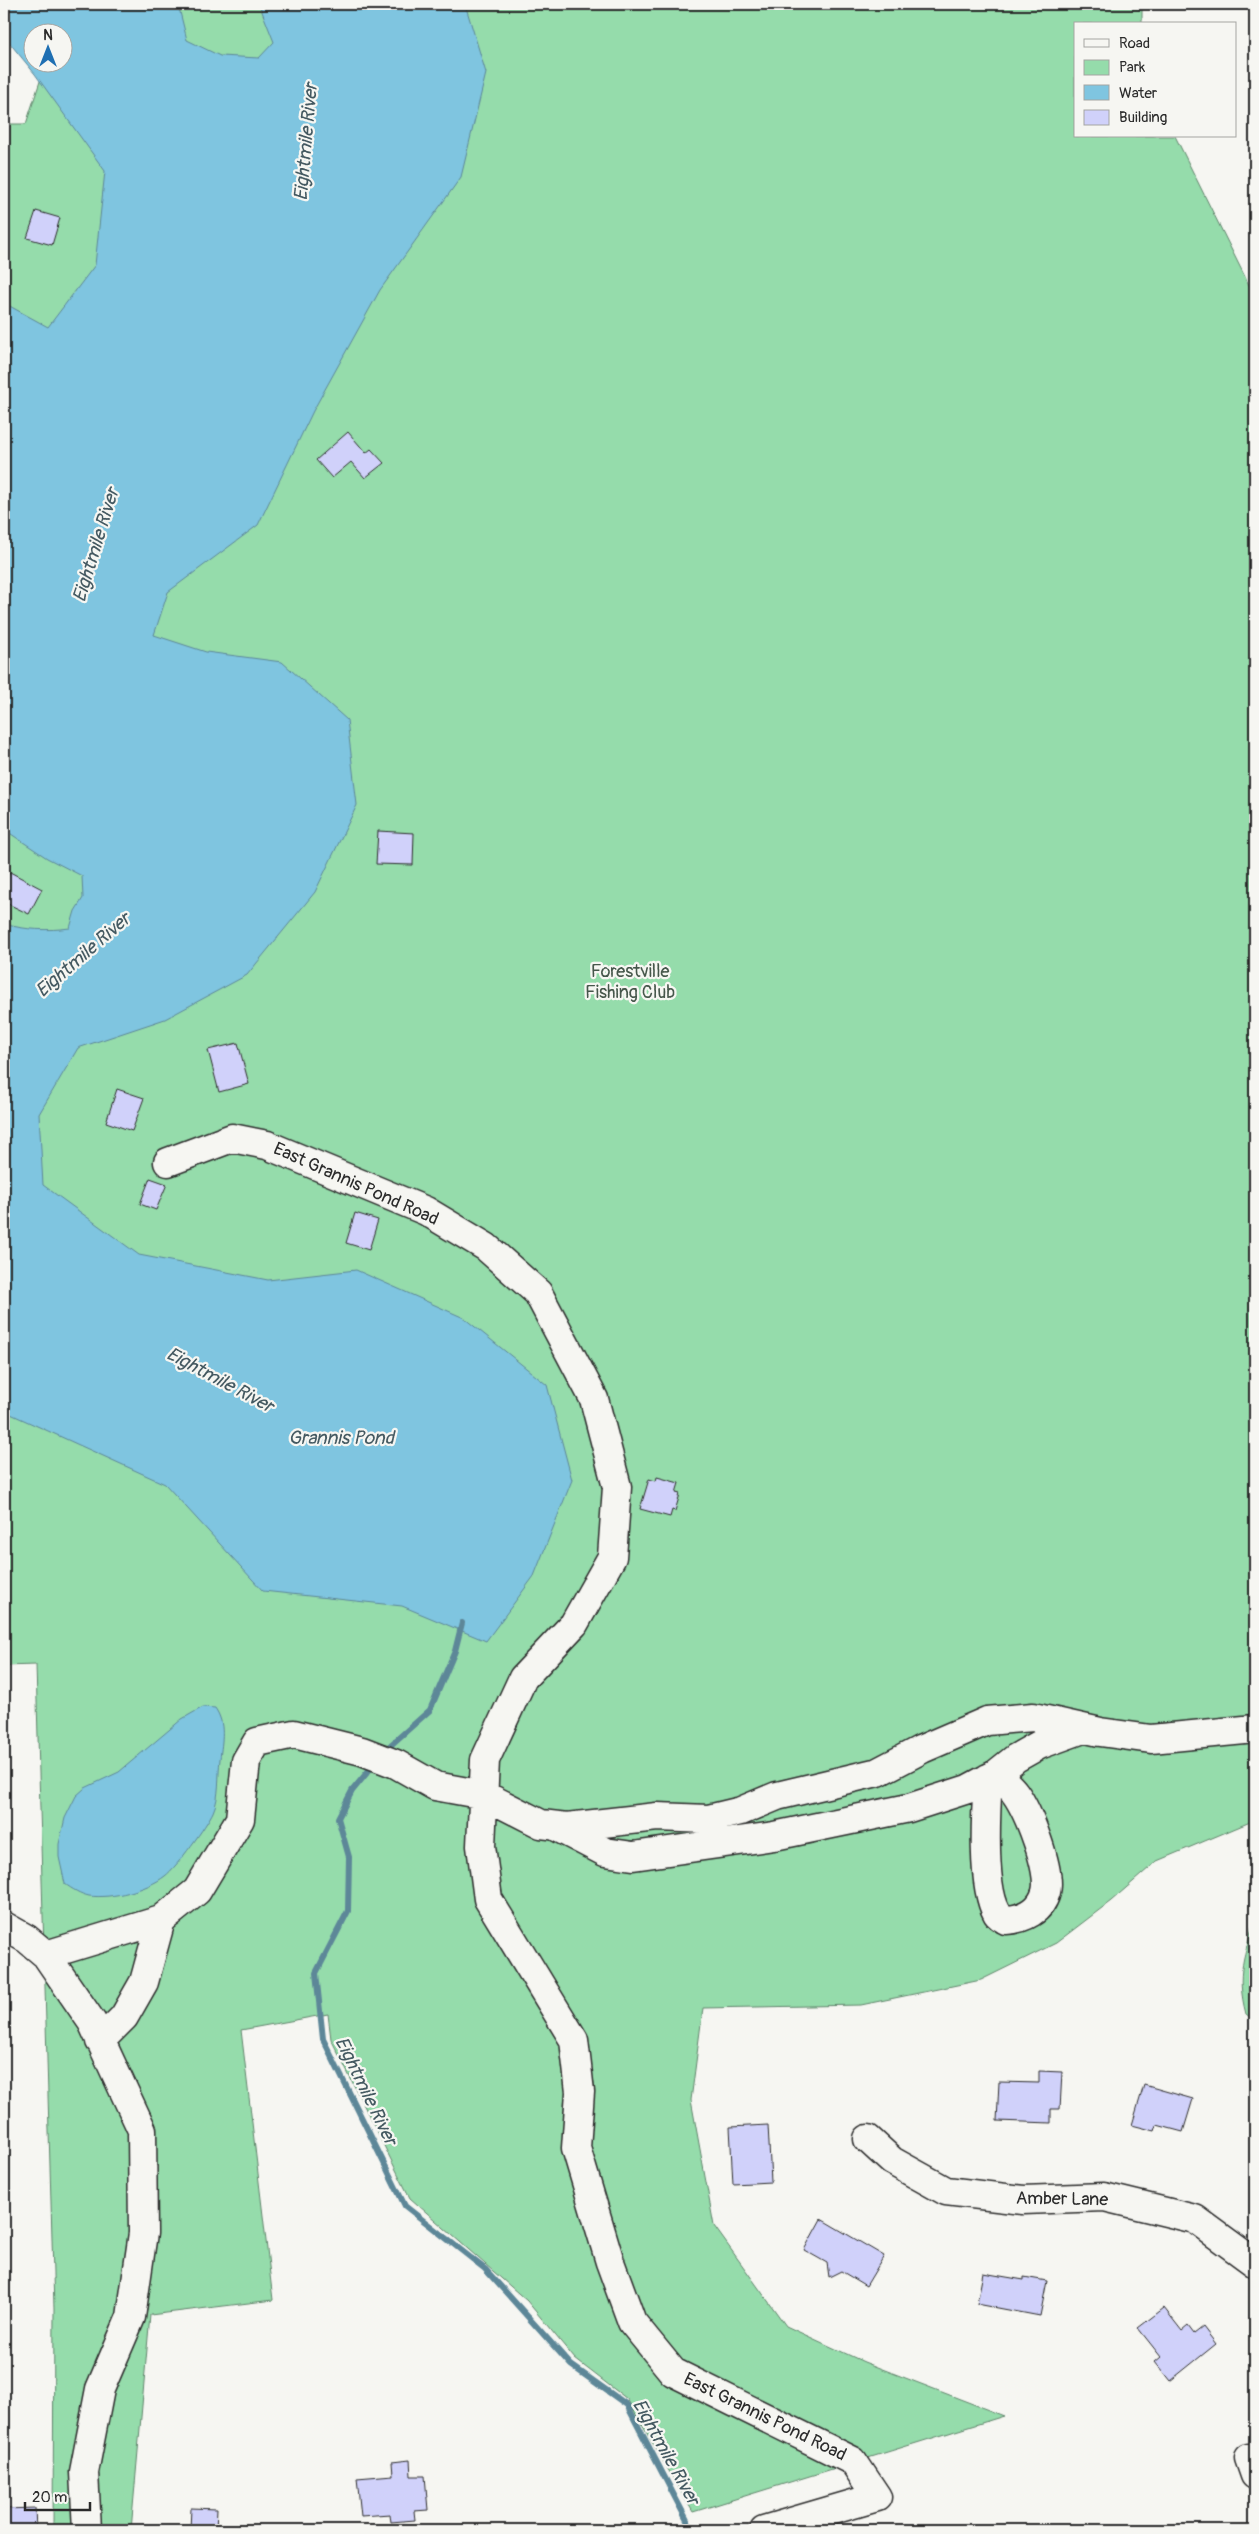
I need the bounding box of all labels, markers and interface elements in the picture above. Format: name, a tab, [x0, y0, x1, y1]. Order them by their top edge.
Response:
north arrow	[22, 22, 72, 72]
legend	[1074, 22, 1236, 138]
text: N	[43, 27, 53, 44]
text: Road	[1119, 34, 1150, 53]
text: Park	[1119, 58, 1146, 77]
water label: Eightmile River	[289, 80, 323, 202]
text: Water	[1119, 84, 1158, 103]
text: Building	[1119, 108, 1167, 127]
water label: Eightmile River	[67, 483, 125, 605]
water label: Eightmile River	[31, 906, 137, 1003]
park label: Forestville Fishing Club	[585, 960, 675, 1004]
street label: East Grannis Pond Road	[270, 1137, 442, 1231]
water label: Eightmile River	[162, 1342, 279, 1419]
water label: Grannis Pond	[288, 1426, 397, 1450]
water label: Eightmile River	[329, 2033, 404, 2151]
street label: Amber Lane	[1016, 2187, 1109, 2211]
street label: East Grannis Pond Road	[680, 2368, 850, 2466]
water label: Eightmile River	[627, 2395, 706, 2511]
scale bar	[25, 2479, 90, 2511]
text: 20 m	[32, 2488, 67, 2507]

